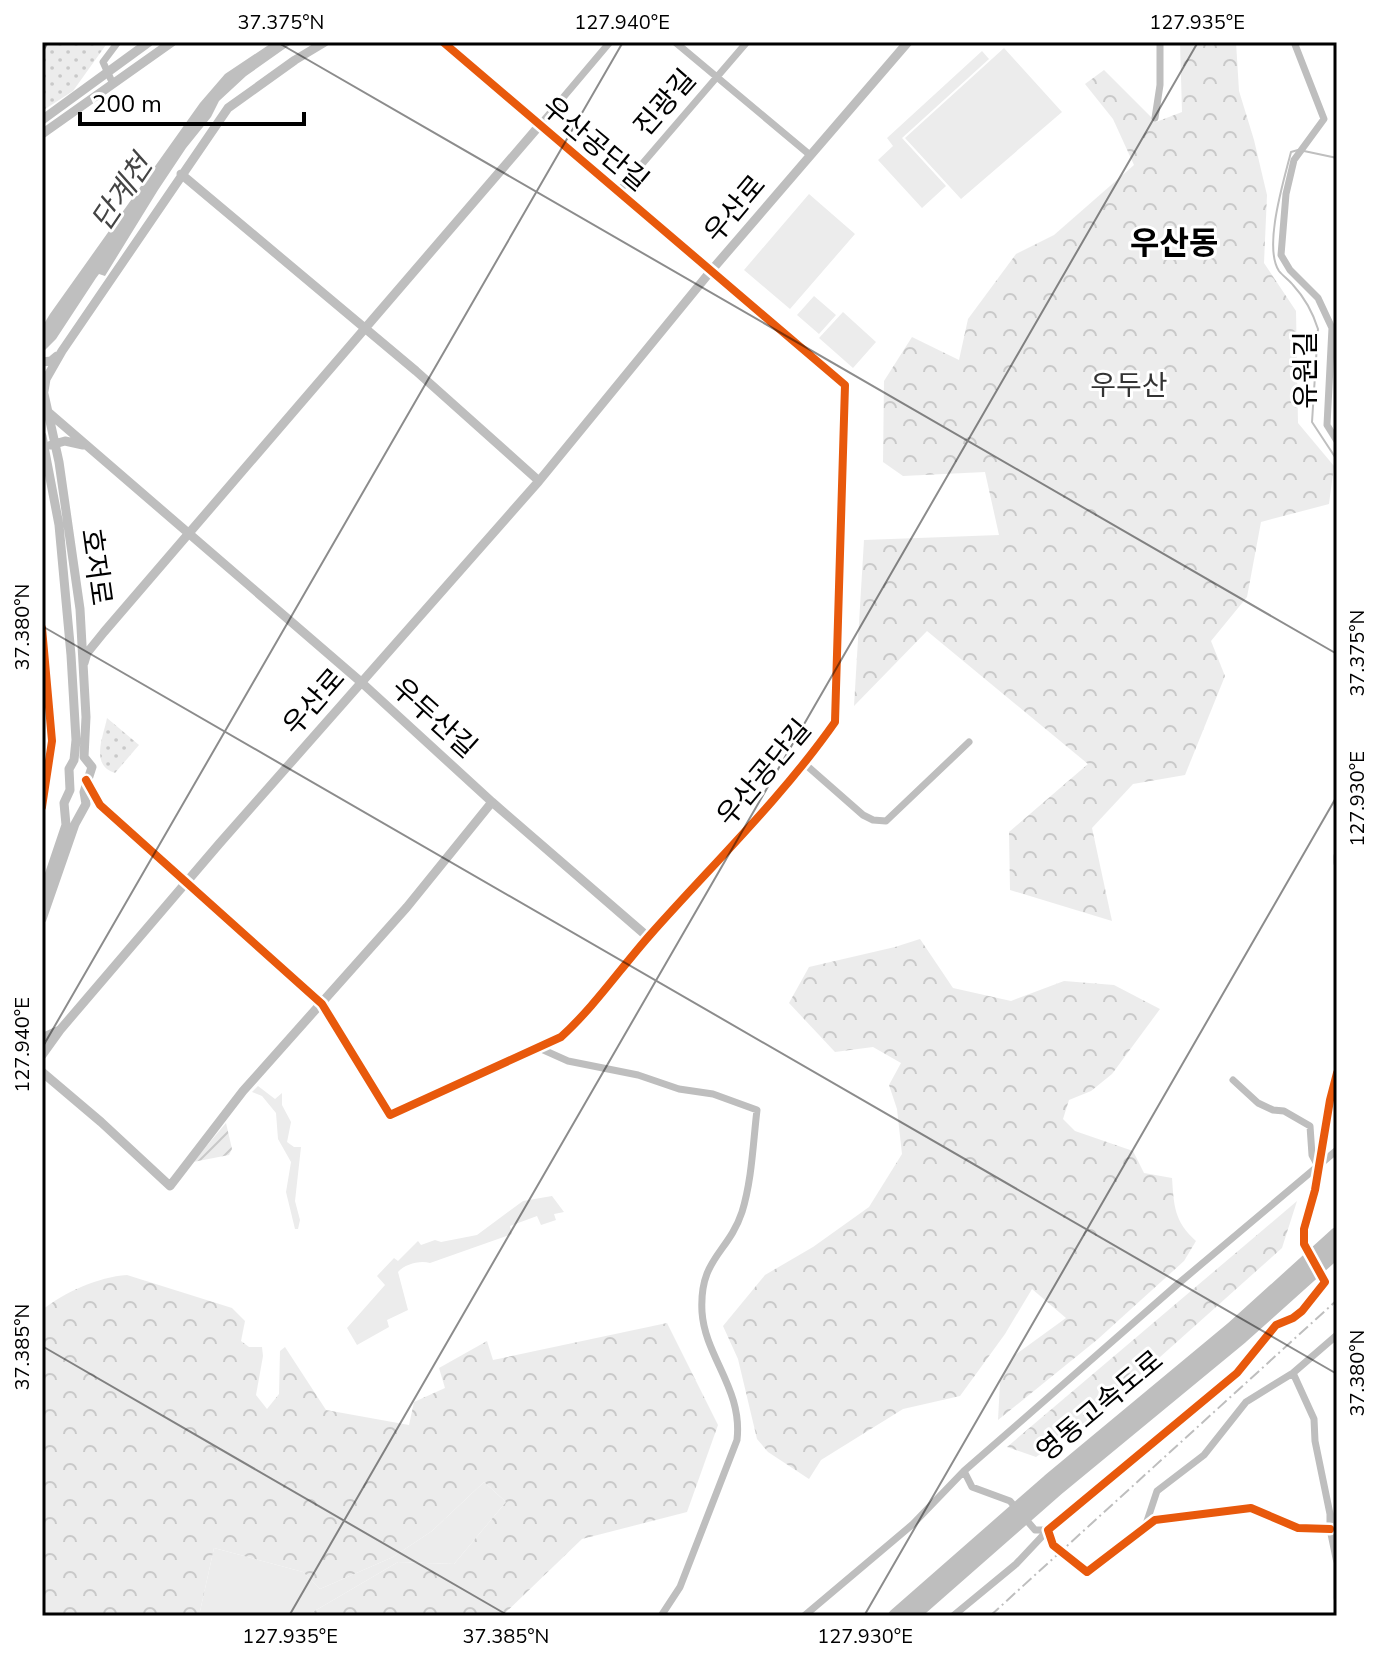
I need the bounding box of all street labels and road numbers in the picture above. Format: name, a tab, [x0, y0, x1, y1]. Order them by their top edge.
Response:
street label: 진광길	[625, 61, 705, 145]
street label: 우산공단길	[533, 88, 657, 200]
street label: 우산로	[696, 167, 774, 251]
street label: 유원길	[1287, 331, 1325, 409]
street label: 호저로	[72, 526, 120, 608]
street label: 우산로	[274, 660, 354, 744]
street label: 우두산길	[383, 669, 485, 767]
street label: 우산공단길	[708, 711, 820, 835]
street label: 영동고속도로	[1029, 1342, 1171, 1470]

